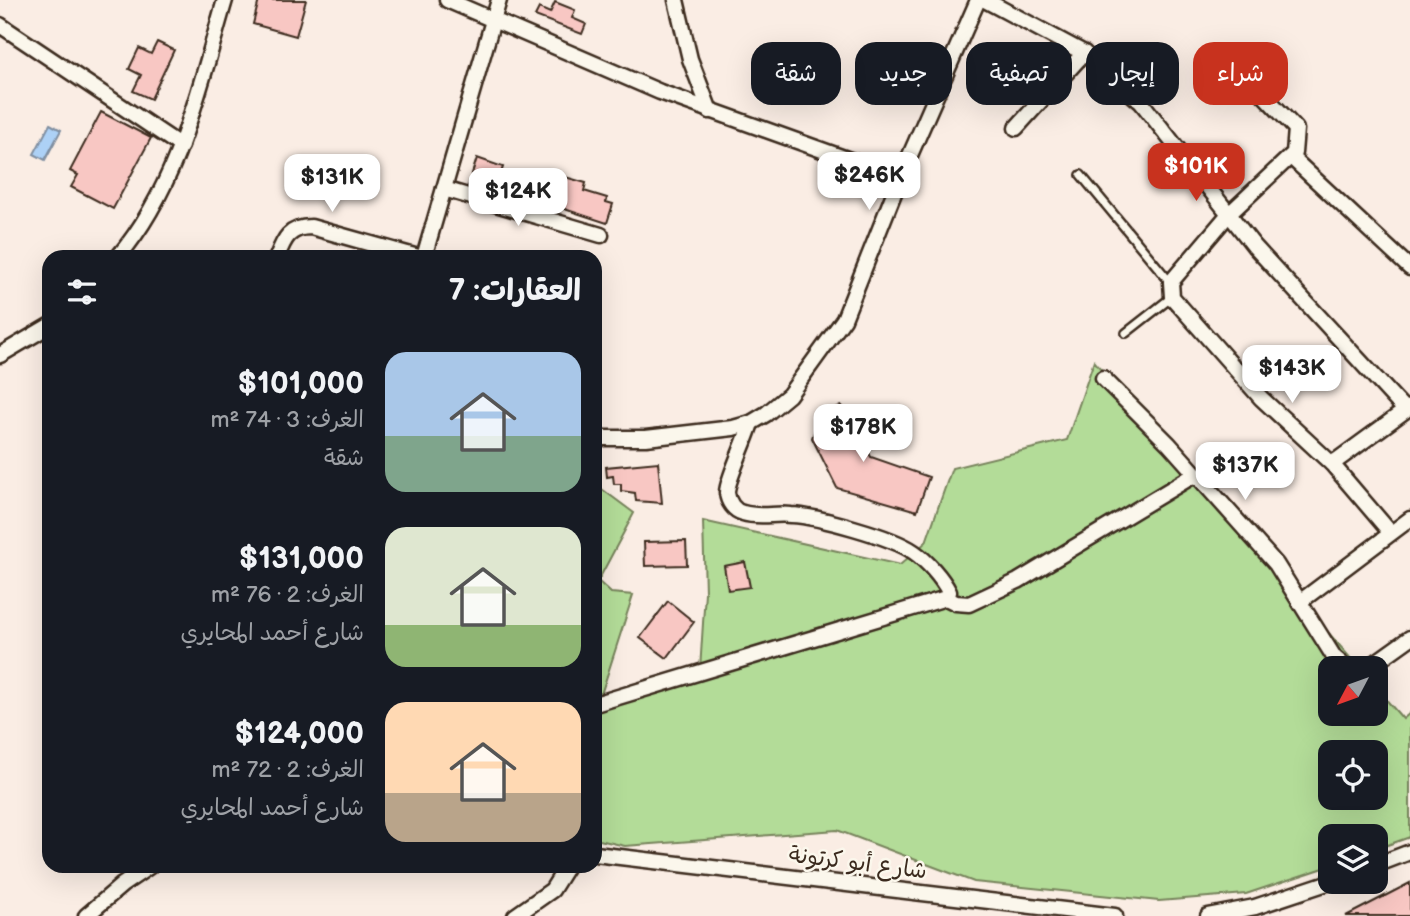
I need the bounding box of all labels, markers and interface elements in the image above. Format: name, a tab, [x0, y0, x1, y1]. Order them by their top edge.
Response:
chip: شقة	[751, 42, 841, 105]
chip: جديد	[855, 42, 952, 105]
chip: تصفية	[966, 42, 1072, 105]
chip: إيجار	[1086, 42, 1179, 105]
chip: شراء	[1193, 42, 1288, 105]
pin: $101K	[1147, 144, 1245, 203]
pin: $246K	[820, 152, 918, 212]
text: $101K	[1164, 152, 1228, 180]
pin: $131K	[283, 154, 381, 214]
text: $246K	[833, 161, 905, 189]
text: $131K	[300, 163, 364, 191]
pin: $124K	[469, 168, 567, 228]
text: $124K	[485, 177, 551, 205]
icon: filters	[63, 273, 101, 311]
text: العقارات: 7	[449, 273, 581, 309]
pin: $143K	[1243, 346, 1341, 405]
text: $143K	[1258, 354, 1326, 382]
text: $101,000	[238, 366, 364, 402]
icon: home	[441, 380, 525, 464]
pin: $178K	[814, 405, 912, 464]
text: الغرف: 3 · 74 m²	[210, 406, 364, 434]
text: $178K	[830, 413, 897, 441]
pin: $137K	[1196, 442, 1294, 502]
text: شقة	[324, 444, 364, 472]
text: $137K	[1212, 451, 1278, 479]
text: $131,000	[239, 541, 364, 577]
icon: home	[441, 555, 525, 639]
text: الغرف: 2 · 76 m²	[211, 581, 364, 609]
text: شارع أحمد المحايري	[180, 619, 364, 647]
north arrow	[1318, 656, 1388, 726]
map controls	[1318, 656, 1388, 894]
text: $124,000	[234, 716, 364, 752]
icon: home	[441, 730, 525, 814]
button: locate	[1318, 740, 1388, 810]
text: الغرف: 2 · 72 m²	[211, 756, 364, 784]
text: شارع أحمد المحايري	[180, 794, 364, 822]
button: layers	[1318, 824, 1388, 894]
street label: شارع أبو كرتونة	[787, 840, 929, 886]

